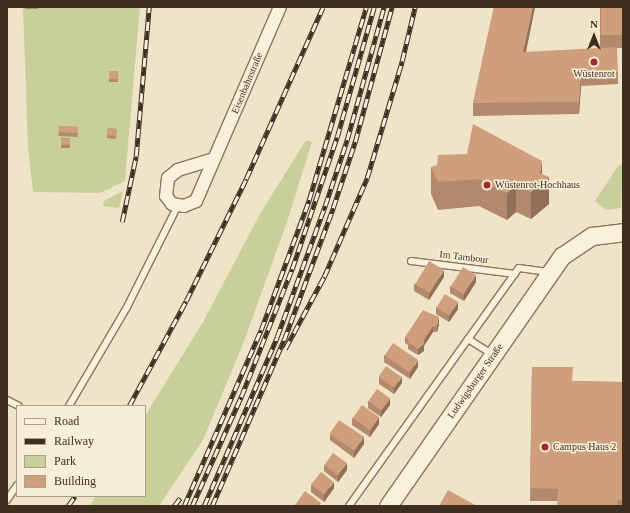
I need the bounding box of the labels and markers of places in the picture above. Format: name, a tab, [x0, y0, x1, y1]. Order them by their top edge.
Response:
marker: Wüstenrot	[589, 57, 599, 67]
place label: Wüstenrot	[573, 68, 615, 80]
place label: Wüstenrot-Hochhaus	[495, 179, 580, 191]
marker: Wüstenrot-Hochhaus	[482, 180, 492, 190]
place label: Campus Haus 2	[553, 441, 616, 453]
marker: Campus Haus 2	[540, 442, 550, 452]

